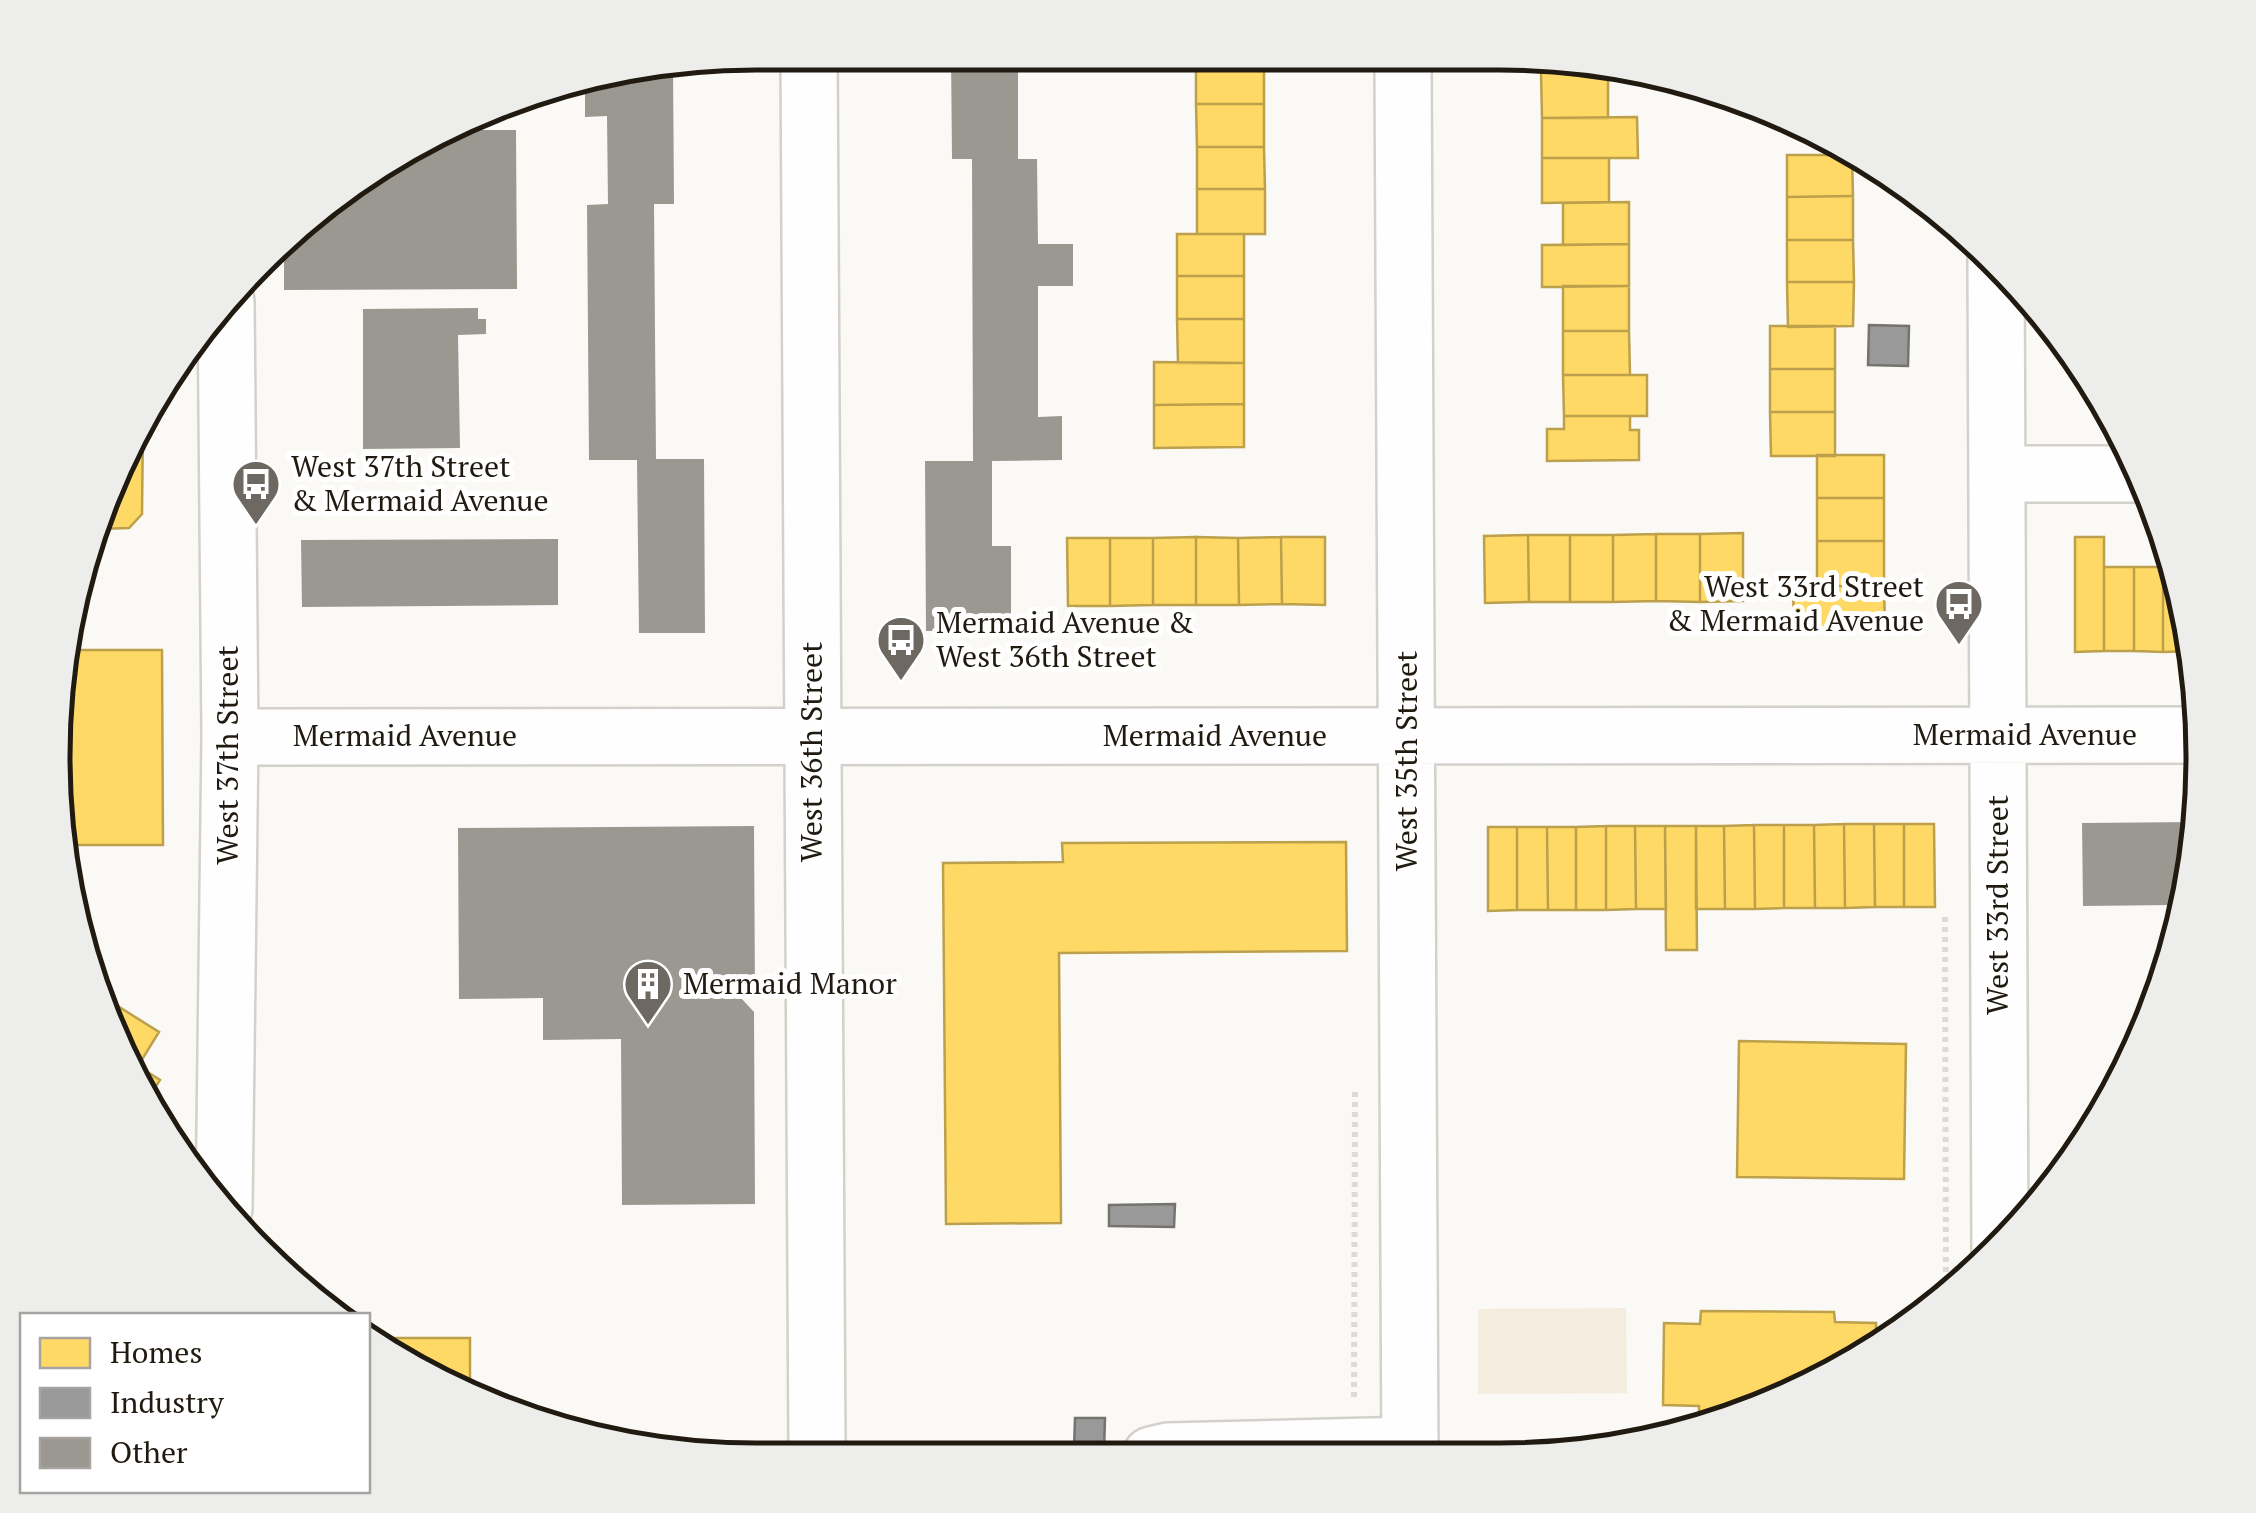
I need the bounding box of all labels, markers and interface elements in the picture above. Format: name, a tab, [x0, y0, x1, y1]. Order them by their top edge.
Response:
place label: West 37th Street & Mermaid Avenue	[291, 446, 549, 520]
bus stop icon: West 37th Street & Mermaid Avenue	[230, 458, 282, 526]
place label: West 33rd Street & Mermaid Avenue	[1666, 566, 1924, 640]
bus stop icon: West 33rd Street & Mermaid Avenue	[1933, 578, 1985, 646]
place label: Mermaid Avenue & West 36th Street	[936, 602, 1194, 676]
bus stop icon: Mermaid Avenue & West 36th Street	[875, 614, 927, 682]
street label: West 36th Street	[791, 642, 831, 862]
street label: West 37th Street	[207, 645, 247, 865]
street label: West 35th Street	[1386, 651, 1426, 871]
street label: Mermaid Avenue	[1913, 714, 2137, 754]
street label: Mermaid Avenue	[293, 715, 517, 755]
street label: Mermaid Avenue	[1103, 715, 1327, 755]
street label: West 33rd Street	[1977, 795, 2017, 1015]
building icon: Mermaid Manor	[622, 958, 674, 1026]
place label: Mermaid Manor	[683, 963, 897, 1003]
legend	[20, 1313, 370, 1493]
text: Homes	[110, 1332, 202, 1372]
text: Industry	[110, 1382, 224, 1422]
text: Other	[110, 1432, 188, 1472]

